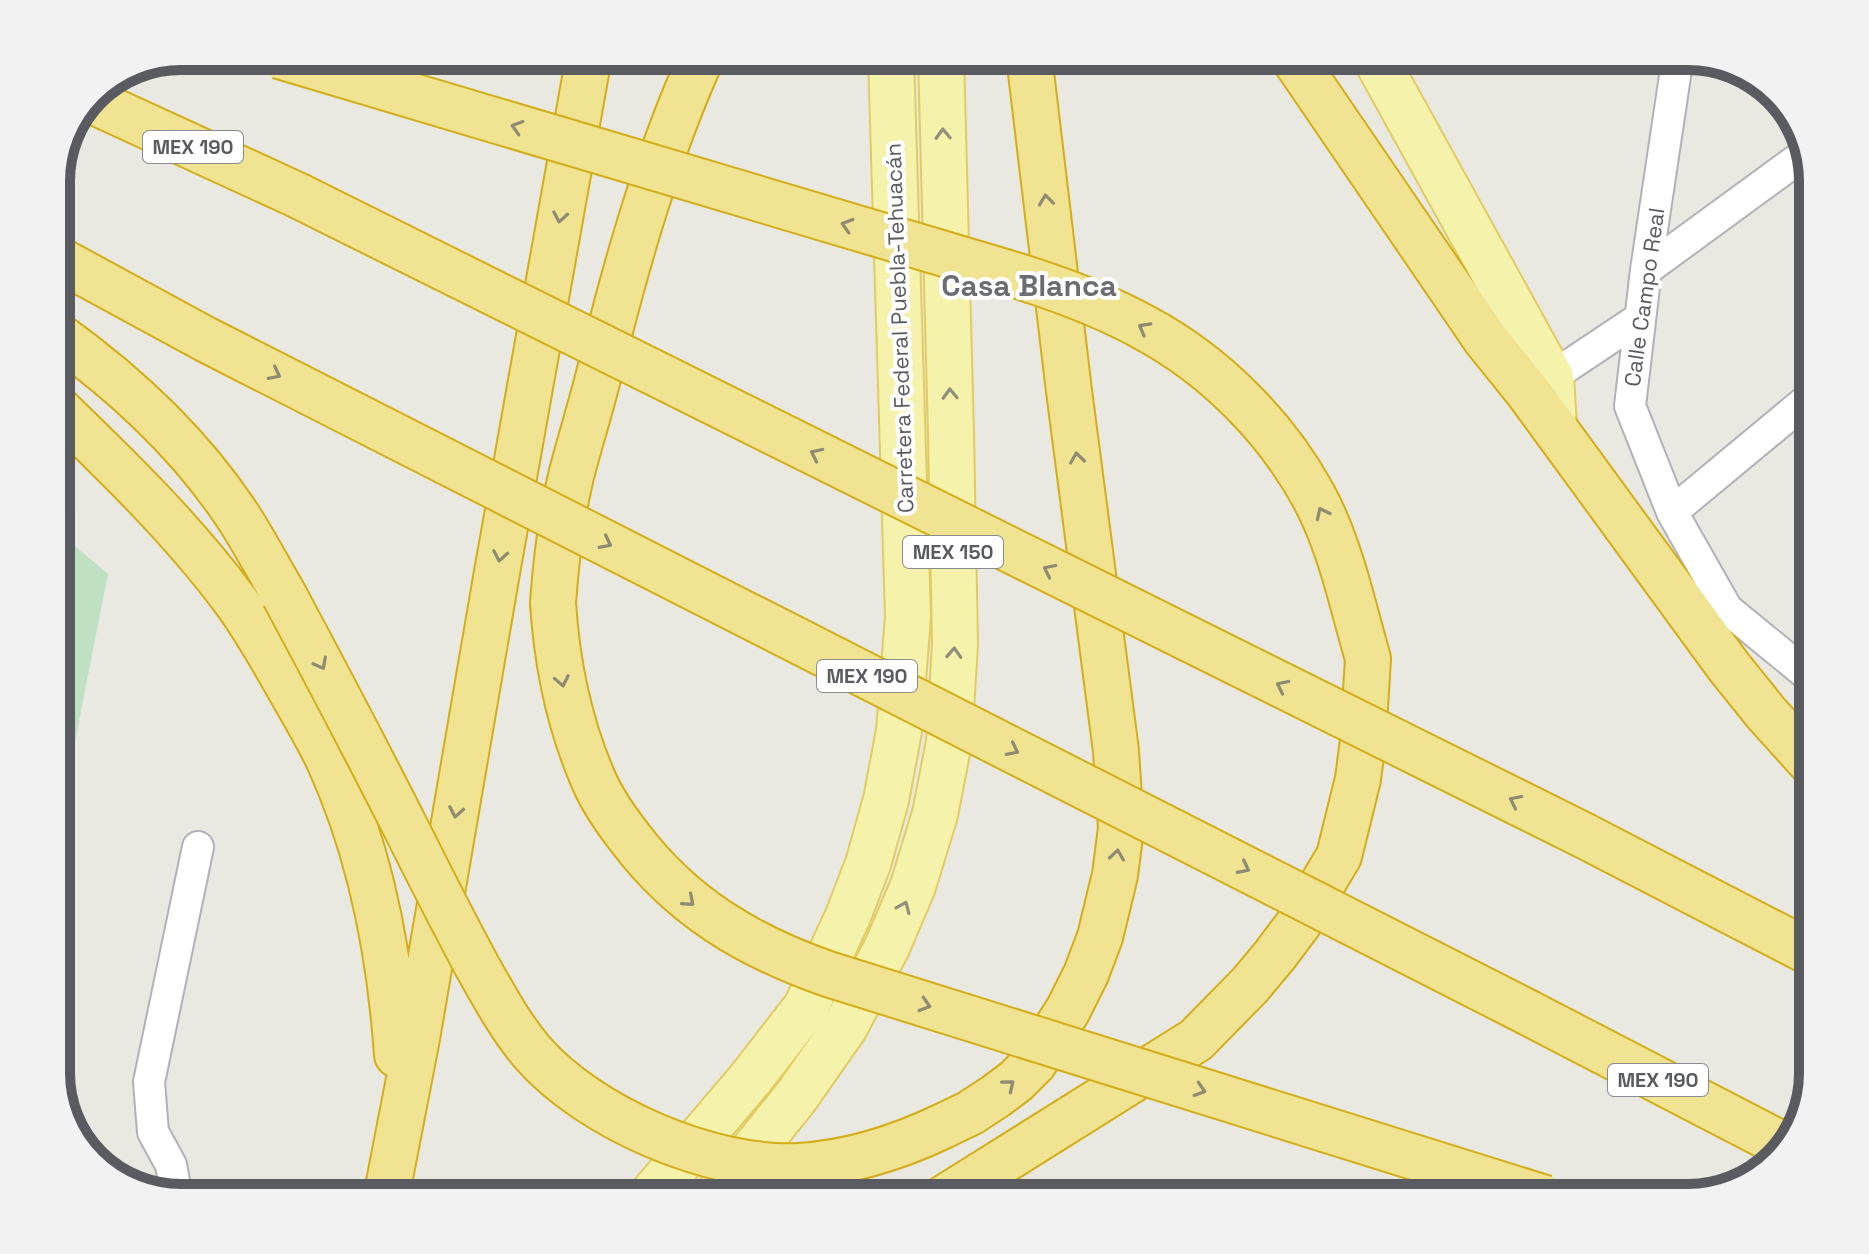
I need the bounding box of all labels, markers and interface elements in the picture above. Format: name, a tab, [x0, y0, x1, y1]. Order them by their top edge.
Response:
one-way arrow	[510, 120, 524, 136]
one-way arrow	[934, 127, 952, 140]
road number: MEX 190	[143, 131, 243, 163]
street label: Carretera Federal Puebla-Tehuacán	[879, 143, 919, 513]
one-way arrow	[1038, 193, 1055, 206]
street label: Calle Campo Real	[1618, 206, 1670, 388]
one-way arrow	[553, 210, 570, 224]
one-way arrow	[840, 218, 854, 234]
district label: Casa Blanca	[941, 266, 1117, 305]
one-way arrow	[1139, 322, 1153, 338]
one-way arrow	[266, 365, 281, 380]
one-way arrow	[942, 387, 959, 400]
one-way arrow	[810, 448, 825, 464]
one-way arrow	[1069, 451, 1086, 464]
one-way arrow	[1316, 506, 1331, 521]
one-way arrow	[598, 534, 613, 549]
road number: MEX 150	[903, 536, 1003, 568]
one-way arrow	[492, 549, 509, 563]
one-way arrow	[1043, 564, 1058, 580]
one-way arrow	[946, 646, 963, 659]
one-way arrow	[311, 656, 326, 670]
road number: MEX 190	[817, 660, 917, 692]
one-way arrow	[553, 674, 570, 687]
one-way arrow	[1275, 680, 1290, 695]
one-way arrow	[1004, 741, 1019, 756]
one-way arrow	[1508, 796, 1523, 811]
one-way arrow	[448, 805, 465, 819]
one-way arrow	[1109, 848, 1126, 861]
one-way arrow	[1236, 859, 1251, 874]
one-way arrow	[680, 891, 695, 906]
one-way arrow	[895, 901, 911, 915]
one-way arrow	[918, 995, 932, 1011]
road number: MEX 190	[1608, 1064, 1708, 1096]
one-way arrow	[1000, 1081, 1015, 1095]
one-way arrow	[1193, 1081, 1207, 1097]

